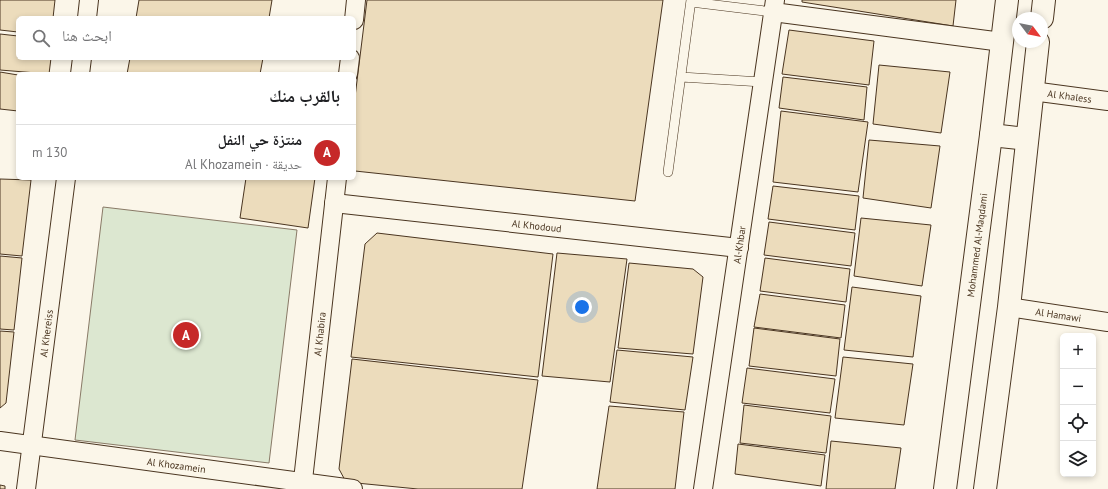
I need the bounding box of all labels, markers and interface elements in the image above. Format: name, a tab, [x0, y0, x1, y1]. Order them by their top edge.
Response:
north arrow	[1012, 12, 1048, 48]
search box	[16, 16, 356, 60]
text: ابحث هنا	[62, 26, 112, 45]
icon: search	[30, 27, 52, 49]
text: بالقرب منك	[269, 85, 340, 107]
street label: Al Khaless	[1047, 87, 1093, 106]
text: منتزة حي النفل	[218, 130, 302, 149]
text: 130 m	[32, 144, 67, 161]
text: A	[323, 144, 331, 161]
text: حديقة · Al Khozamein	[185, 156, 302, 173]
street label: Mohammed Al-Maqdami	[964, 192, 990, 298]
street label: Al Khodoud	[511, 217, 562, 235]
street label: Al-Khbar	[730, 224, 749, 264]
your location	[572, 297, 592, 317]
street label: Al Hamawi	[1034, 305, 1082, 325]
street label: Al Khereiss	[37, 309, 56, 358]
street label: Al Khabira	[311, 311, 329, 357]
pin: A	[173, 320, 199, 350]
map controls	[1060, 333, 1096, 477]
button: +	[1060, 333, 1096, 369]
button: −	[1060, 369, 1096, 405]
button: locate	[1060, 405, 1096, 441]
button: layers	[1060, 441, 1096, 477]
street label: Al Khozamein	[146, 455, 206, 476]

